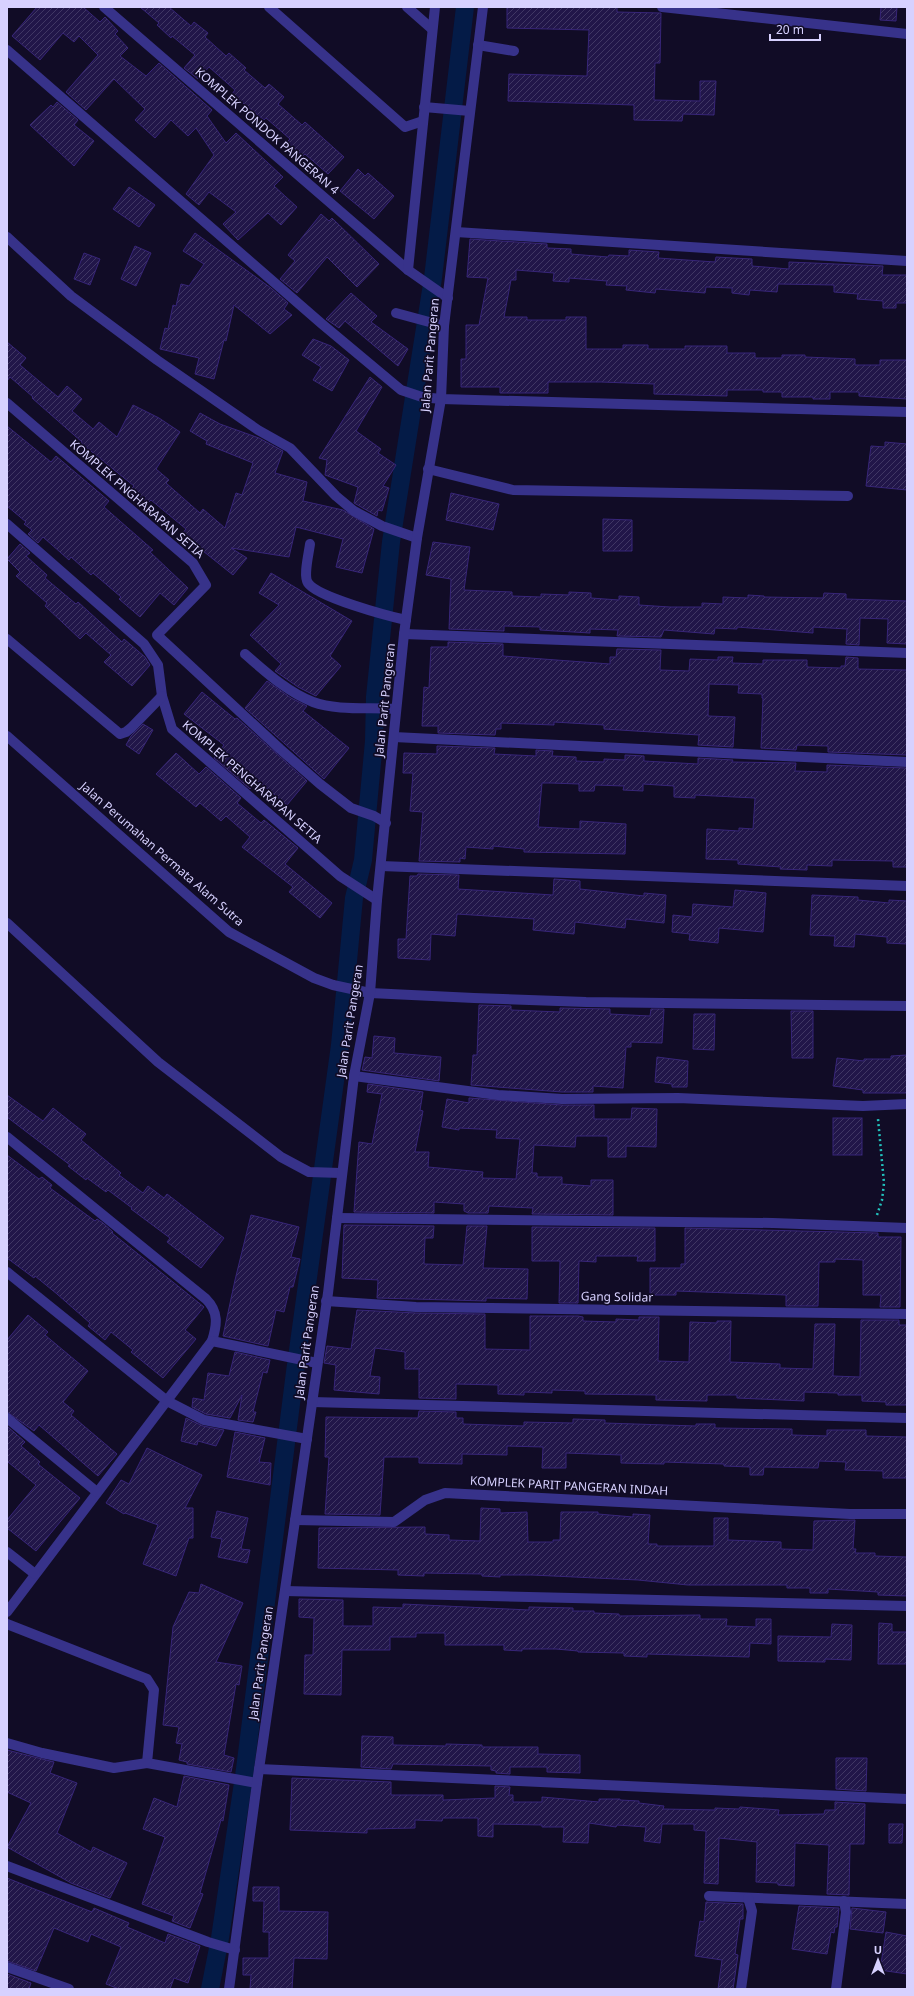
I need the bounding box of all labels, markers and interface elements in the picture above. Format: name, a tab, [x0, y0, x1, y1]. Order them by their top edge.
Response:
scale bar	[770, 16, 820, 42]
text: 20 m	[776, 21, 804, 38]
street label: KOMPLEK PONDOK PANGERAN 4	[192, 63, 343, 198]
street label: Jalan Parit Pangeran	[416, 297, 443, 414]
street label: KOMPLEK PNGHARAPAN SETIA	[66, 435, 209, 562]
street label: Jalan Parit Pangeran	[370, 642, 399, 759]
street label: KOMPLEK PENGHARAPAN SETIA	[179, 716, 326, 847]
street label: Jalan Perumahan Permata Alam Sutra	[76, 777, 248, 930]
street label: Jalan Parit Pangeran	[332, 963, 367, 1080]
street label: Jalan Parit Pangeran	[290, 1284, 323, 1401]
street label: Gang Solidar	[581, 1287, 653, 1306]
street label: KOMPLEK PARIT PANGERAN INDAH	[470, 1472, 669, 1499]
street label: Jalan Parit Pangeran	[244, 1605, 277, 1722]
north arrow	[858, 1940, 898, 1980]
text: U	[874, 1942, 882, 1957]

